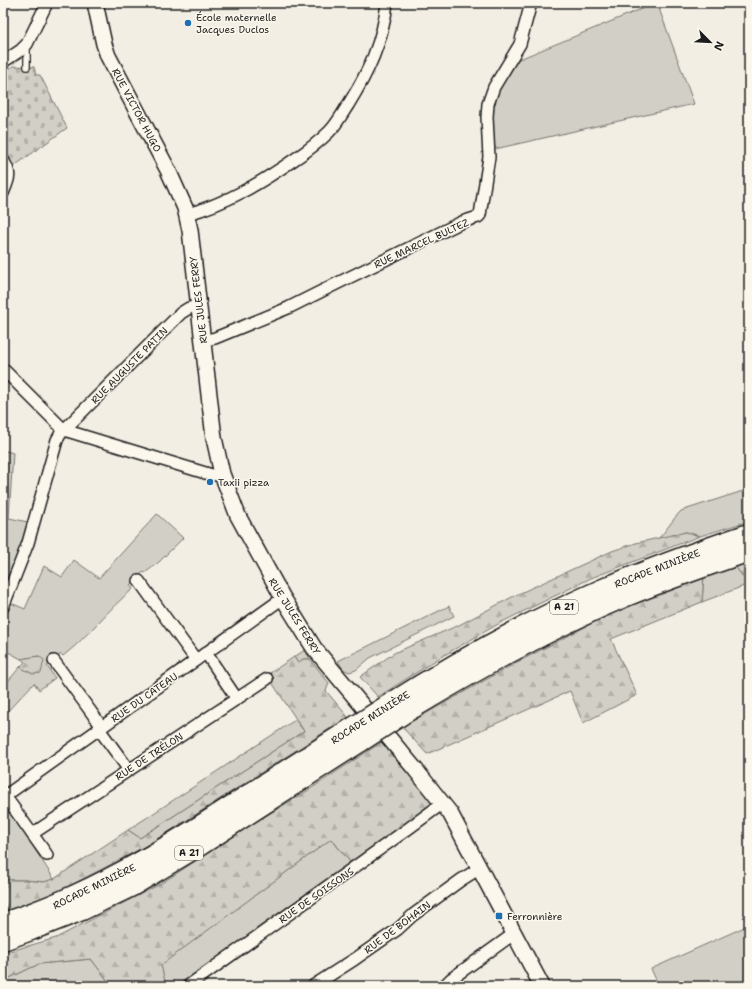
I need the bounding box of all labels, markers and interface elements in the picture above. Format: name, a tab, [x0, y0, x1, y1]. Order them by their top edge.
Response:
place label: École maternelle Jacques Duclos	[196, 11, 277, 36]
marker: École maternelle Jacques Duclos	[183, 18, 193, 28]
north arrow	[690, 22, 730, 62]
text: N	[710, 39, 727, 53]
street label: RUE VICTOR HUGO	[109, 66, 164, 154]
street label: RUE MARCEL BULTEZ	[372, 216, 471, 271]
street label: RUE JULES FERRY	[187, 256, 210, 344]
street label: RUE AUGUSTE PATIN	[88, 324, 171, 407]
place label: Taxii pizza	[218, 476, 270, 489]
marker: Taxii pizza	[205, 477, 215, 487]
street label: ROCADE MINIÈRE	[612, 546, 702, 591]
street label: RUE JULES FERRY	[266, 576, 323, 657]
road number: A 21	[550, 600, 578, 614]
street label: RUE DU CATEAU	[108, 670, 180, 725]
street label: ROCADE MINIÈRE	[328, 688, 412, 747]
street label: RUE DE TRÉLON	[113, 730, 186, 783]
road number: A 21	[175, 846, 203, 860]
street label: ROCADE MINIÈRE	[51, 861, 138, 912]
street label: RUE DE SOISSONS	[276, 864, 357, 926]
street label: RUE DE BOHAIN	[361, 898, 433, 957]
place label: Ferronnière	[507, 910, 563, 923]
marker: Ferronnière	[494, 911, 504, 921]

